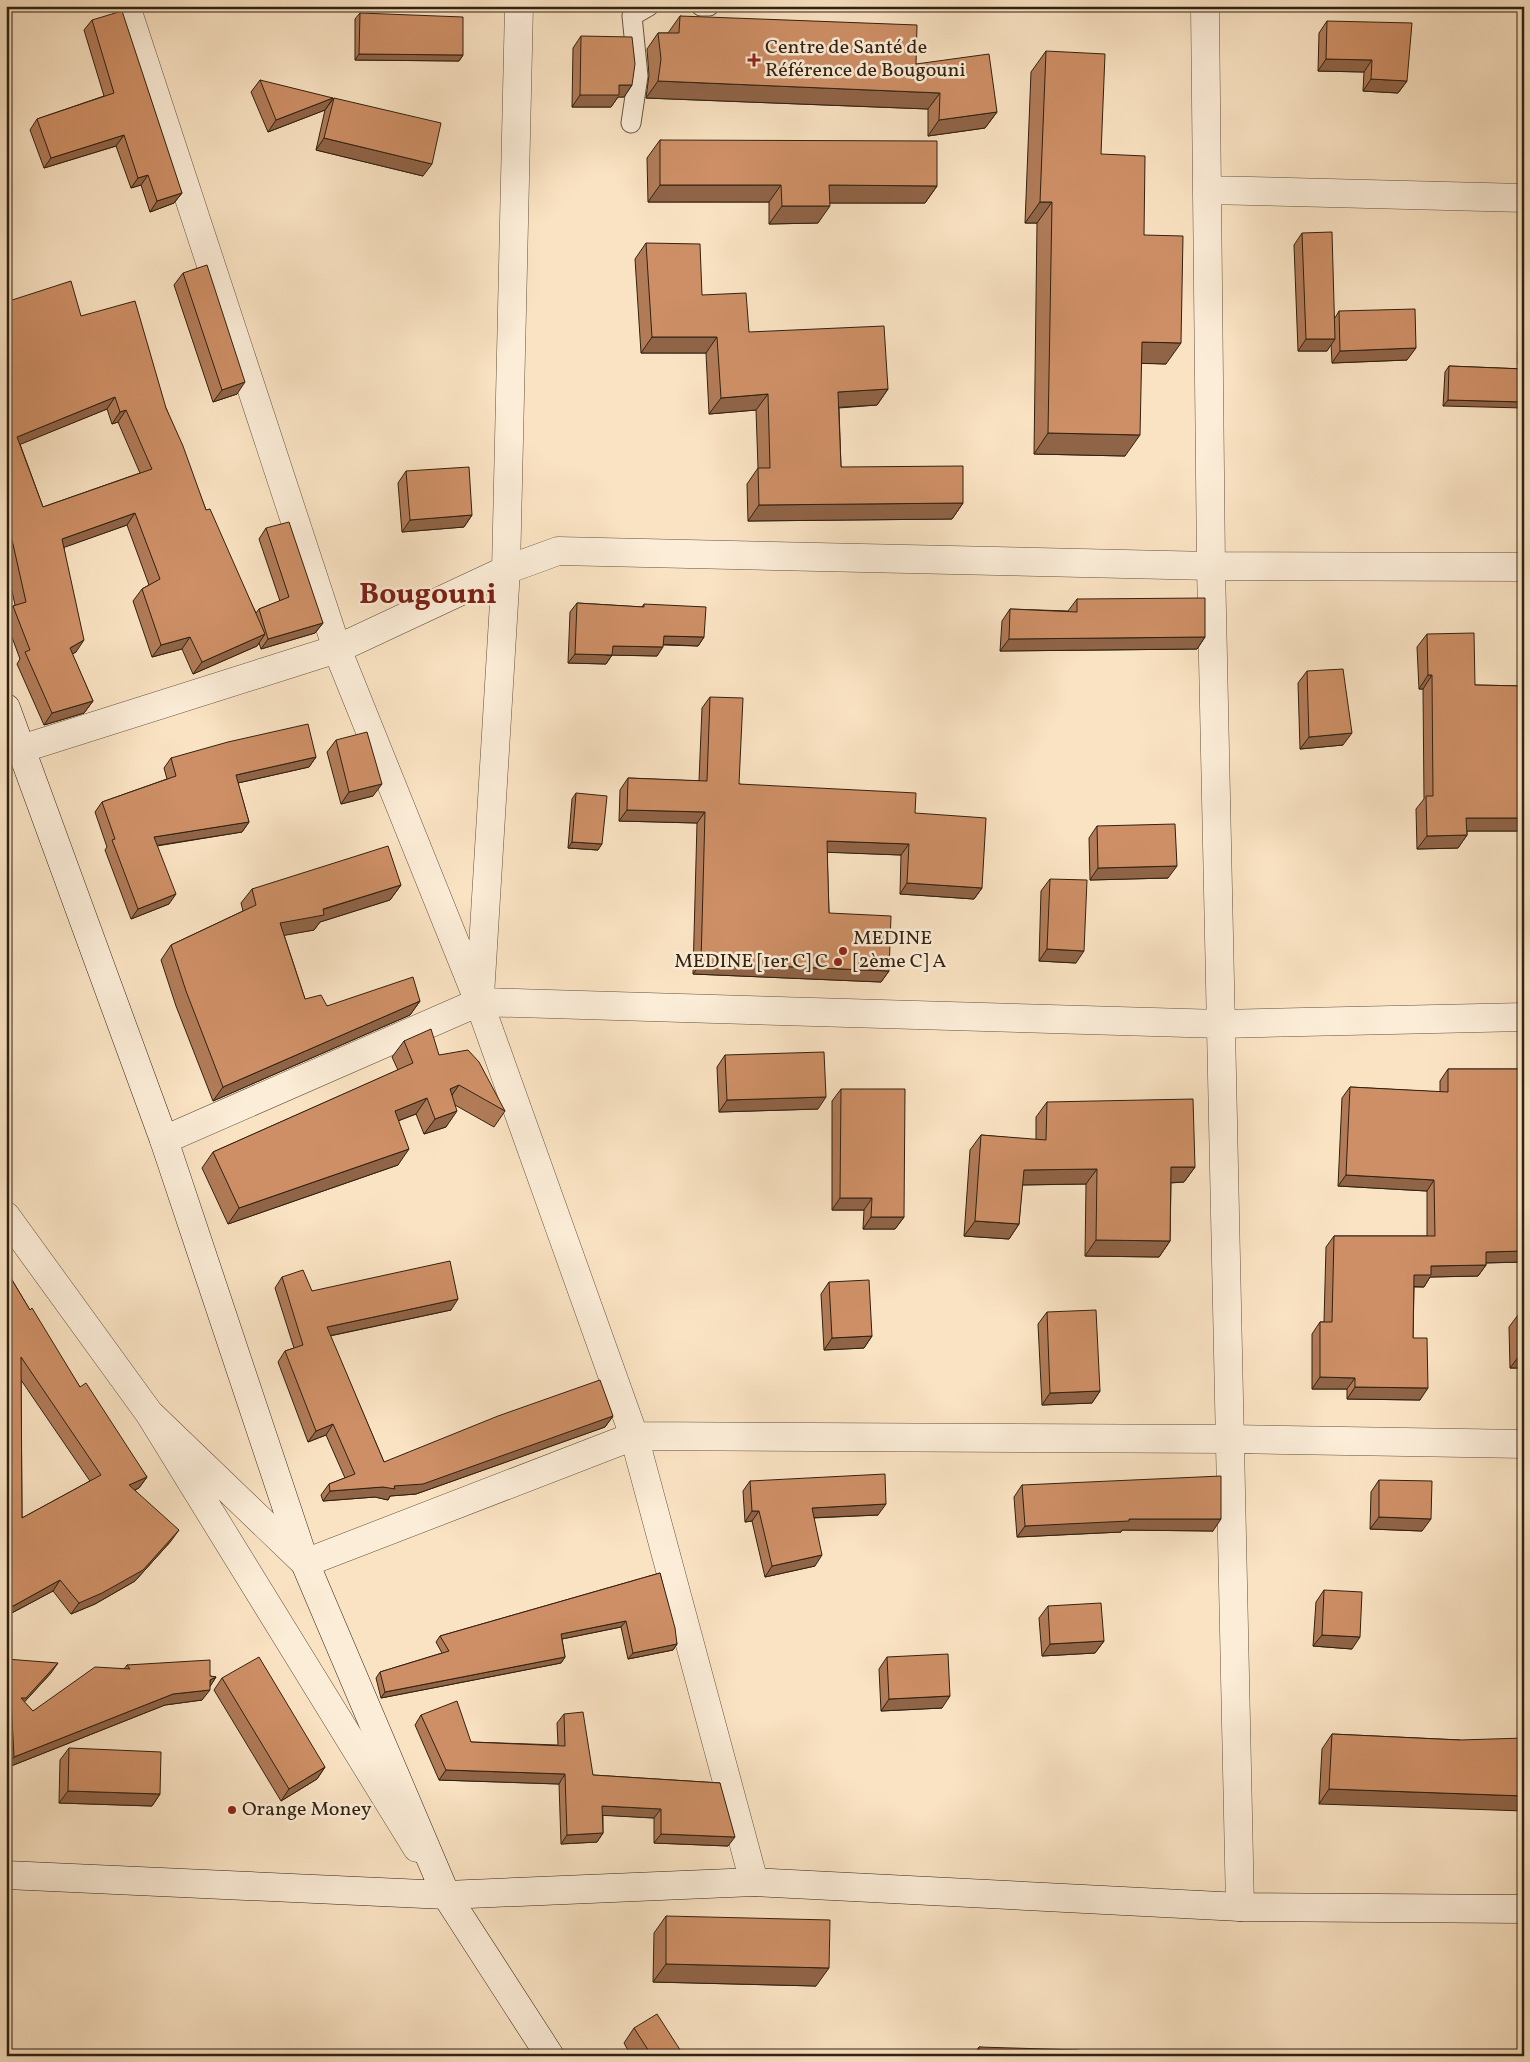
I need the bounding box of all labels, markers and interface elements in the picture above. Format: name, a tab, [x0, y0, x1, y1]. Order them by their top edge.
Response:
place label: Centre de Santé de Référence de Bougouni	[765, 34, 966, 85]
marker: Centre de Santé de Référence de Bougouni	[747, 53, 761, 67]
district label: Bougouni	[359, 574, 497, 616]
place label: MEDINE [2ème C] A	[853, 925, 946, 976]
marker: MEDINE [2ème C] A	[837, 945, 849, 957]
place label: MEDINE [1er C] C	[674, 948, 828, 976]
marker: MEDINE [1er C] C	[832, 956, 844, 968]
place label: Orange Money	[242, 1796, 372, 1824]
marker: Orange Money	[226, 1804, 238, 1816]

